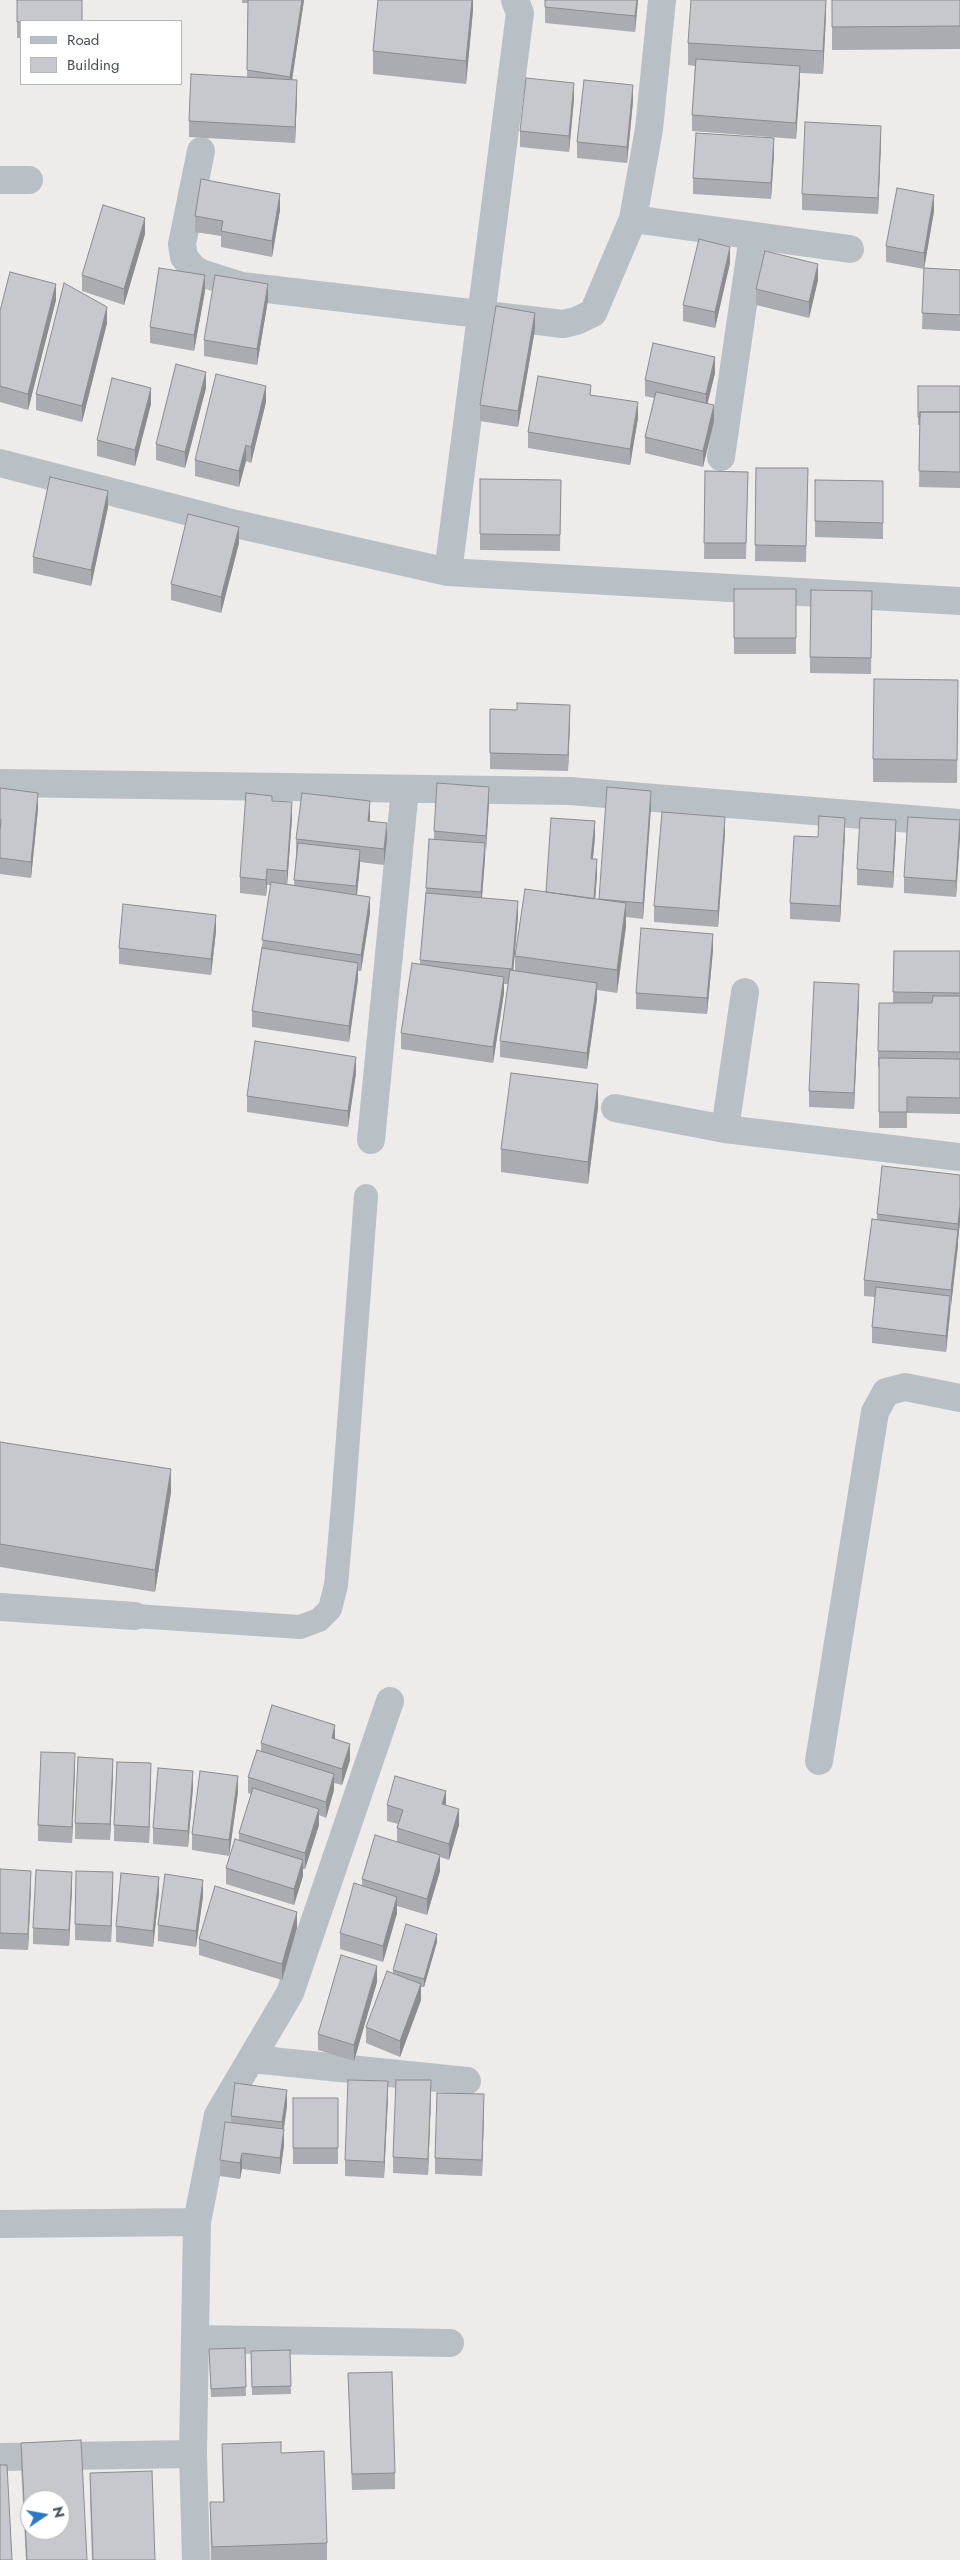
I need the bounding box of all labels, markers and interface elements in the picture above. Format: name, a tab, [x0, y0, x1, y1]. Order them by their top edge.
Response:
legend	[20, 20, 182, 85]
text: Road	[67, 29, 99, 51]
text: Building	[67, 54, 119, 76]
north arrow	[20, 2490, 70, 2540]
text: N	[48, 2505, 70, 2520]

